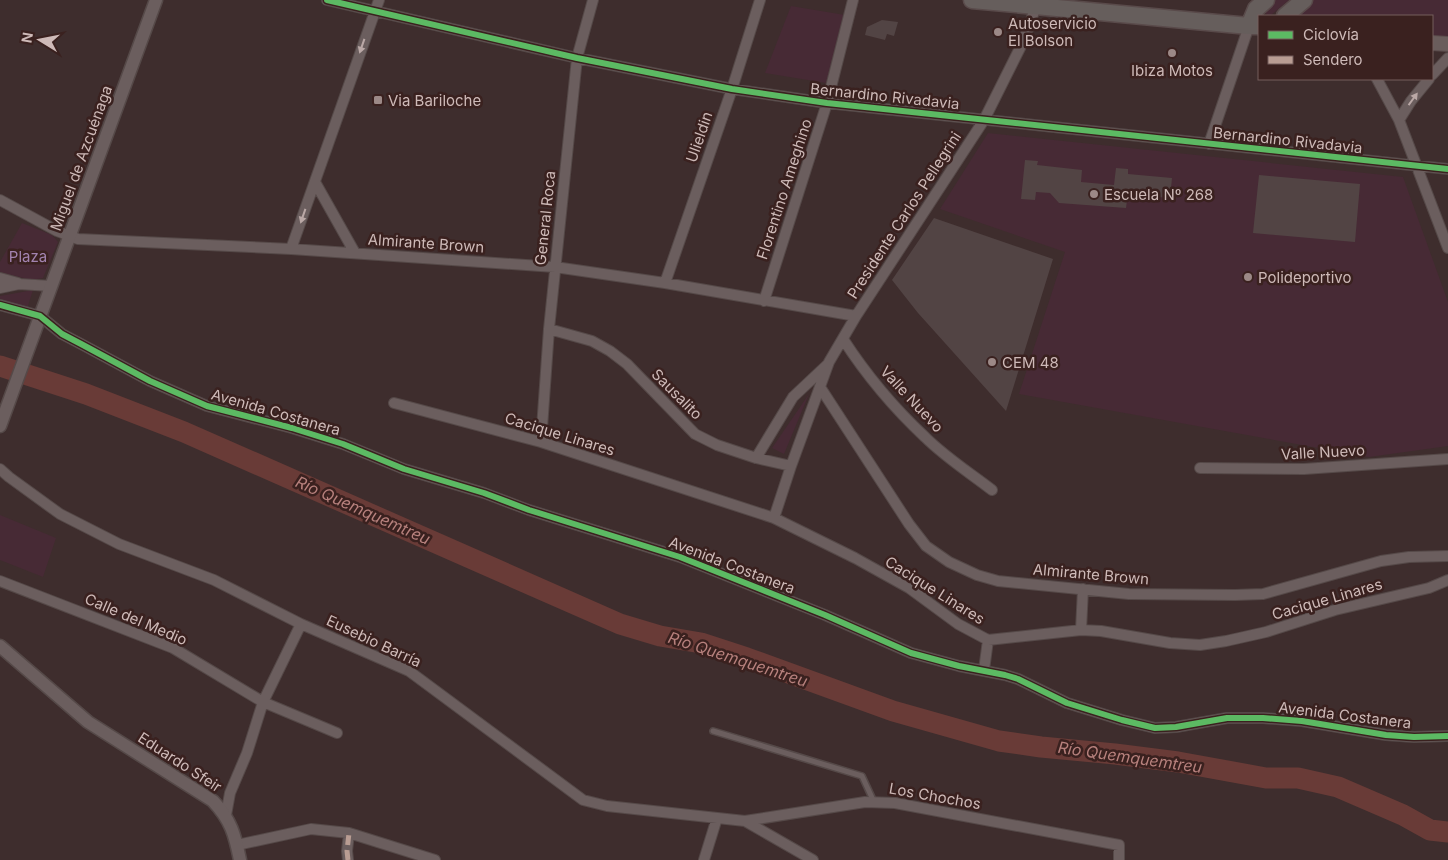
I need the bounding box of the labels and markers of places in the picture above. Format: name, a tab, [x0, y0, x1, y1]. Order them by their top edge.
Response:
place label: Autoservicio El Bolson	[1008, 14, 1097, 50]
marker: Autoservicio El Bolson	[992, 26, 1004, 38]
marker: Ibiza Motos	[1166, 47, 1178, 59]
place label: Ibiza Motos	[1131, 61, 1213, 80]
place label: Via Bariloche	[388, 91, 481, 110]
marker: Via Bariloche	[372, 94, 384, 106]
place label: Escuela Nº 268	[1104, 185, 1213, 204]
marker: Escuela Nº 268	[1088, 188, 1100, 200]
place label: Polideportivo	[1258, 268, 1351, 287]
marker: Polideportivo	[1242, 271, 1254, 283]
place label: CEM 48	[1002, 353, 1059, 372]
marker: CEM 48	[986, 356, 998, 368]

